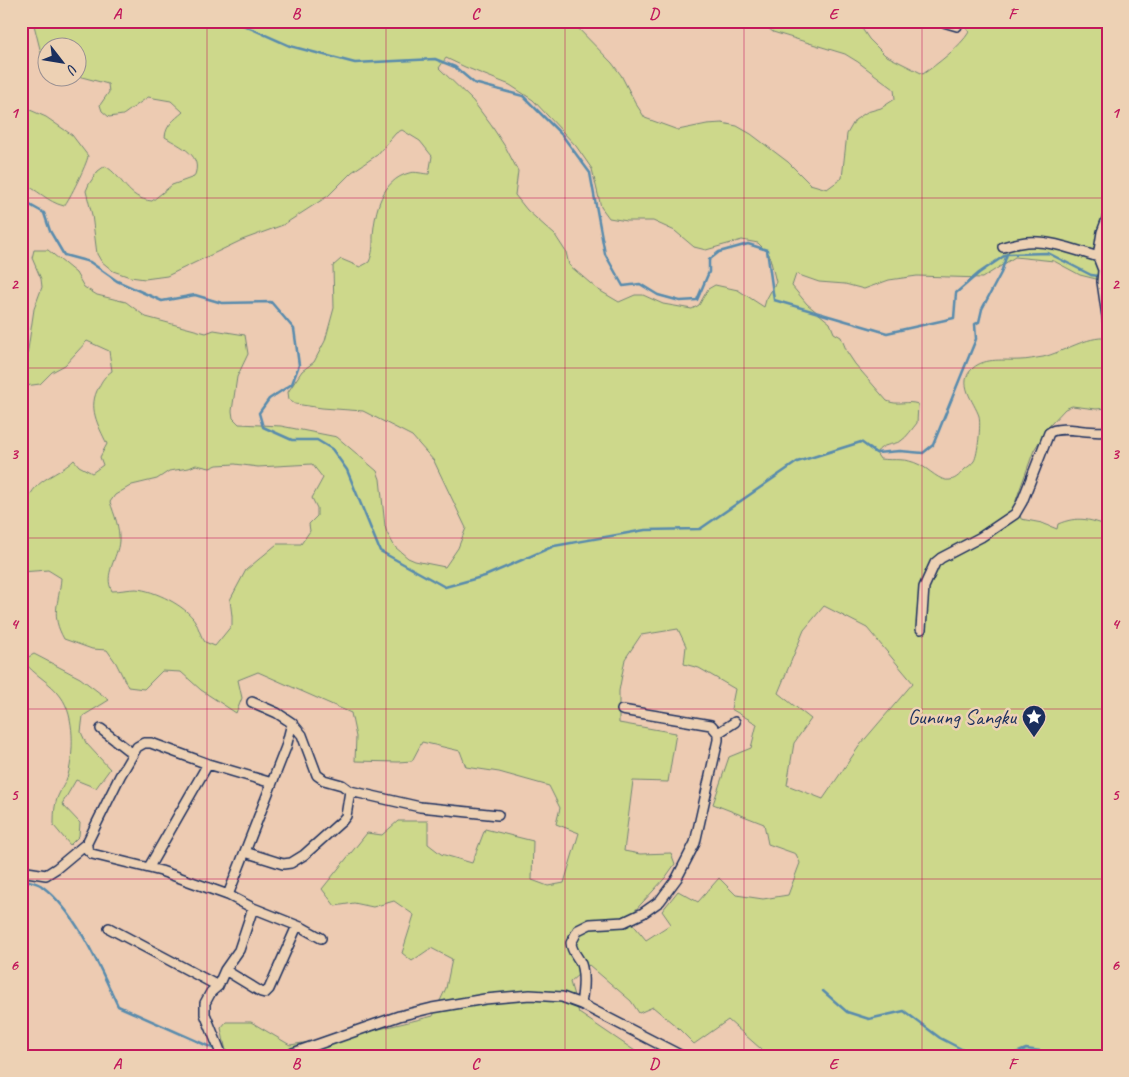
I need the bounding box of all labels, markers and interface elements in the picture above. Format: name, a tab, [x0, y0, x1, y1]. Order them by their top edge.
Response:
text: A	[113, 4, 123, 24]
text: B	[292, 4, 302, 24]
text: C	[471, 4, 481, 24]
text: D	[649, 4, 660, 24]
text: E	[829, 4, 840, 24]
text: F	[1008, 4, 1019, 24]
north arrow	[38, 38, 88, 88]
text: U	[62, 61, 82, 78]
text: 1	[10, 103, 19, 123]
text: 1	[1111, 103, 1120, 123]
text: 2	[10, 274, 19, 294]
text: 2	[1111, 274, 1120, 294]
text: 3	[10, 444, 19, 464]
text: 3	[1111, 444, 1120, 464]
text: 4	[10, 614, 19, 634]
text: 4	[1111, 614, 1120, 634]
place label: Gunung Sangku	[908, 704, 1017, 730]
place icon: Gunung Sangku	[1021, 704, 1047, 738]
text: 5	[11, 785, 20, 805]
text: 5	[1112, 785, 1121, 805]
text: 6	[10, 955, 19, 975]
text: 6	[1111, 955, 1120, 975]
text: A	[113, 1054, 123, 1074]
text: B	[292, 1054, 302, 1074]
text: C	[471, 1054, 481, 1074]
text: D	[649, 1054, 660, 1074]
text: E	[829, 1054, 840, 1074]
text: F	[1008, 1054, 1019, 1074]

